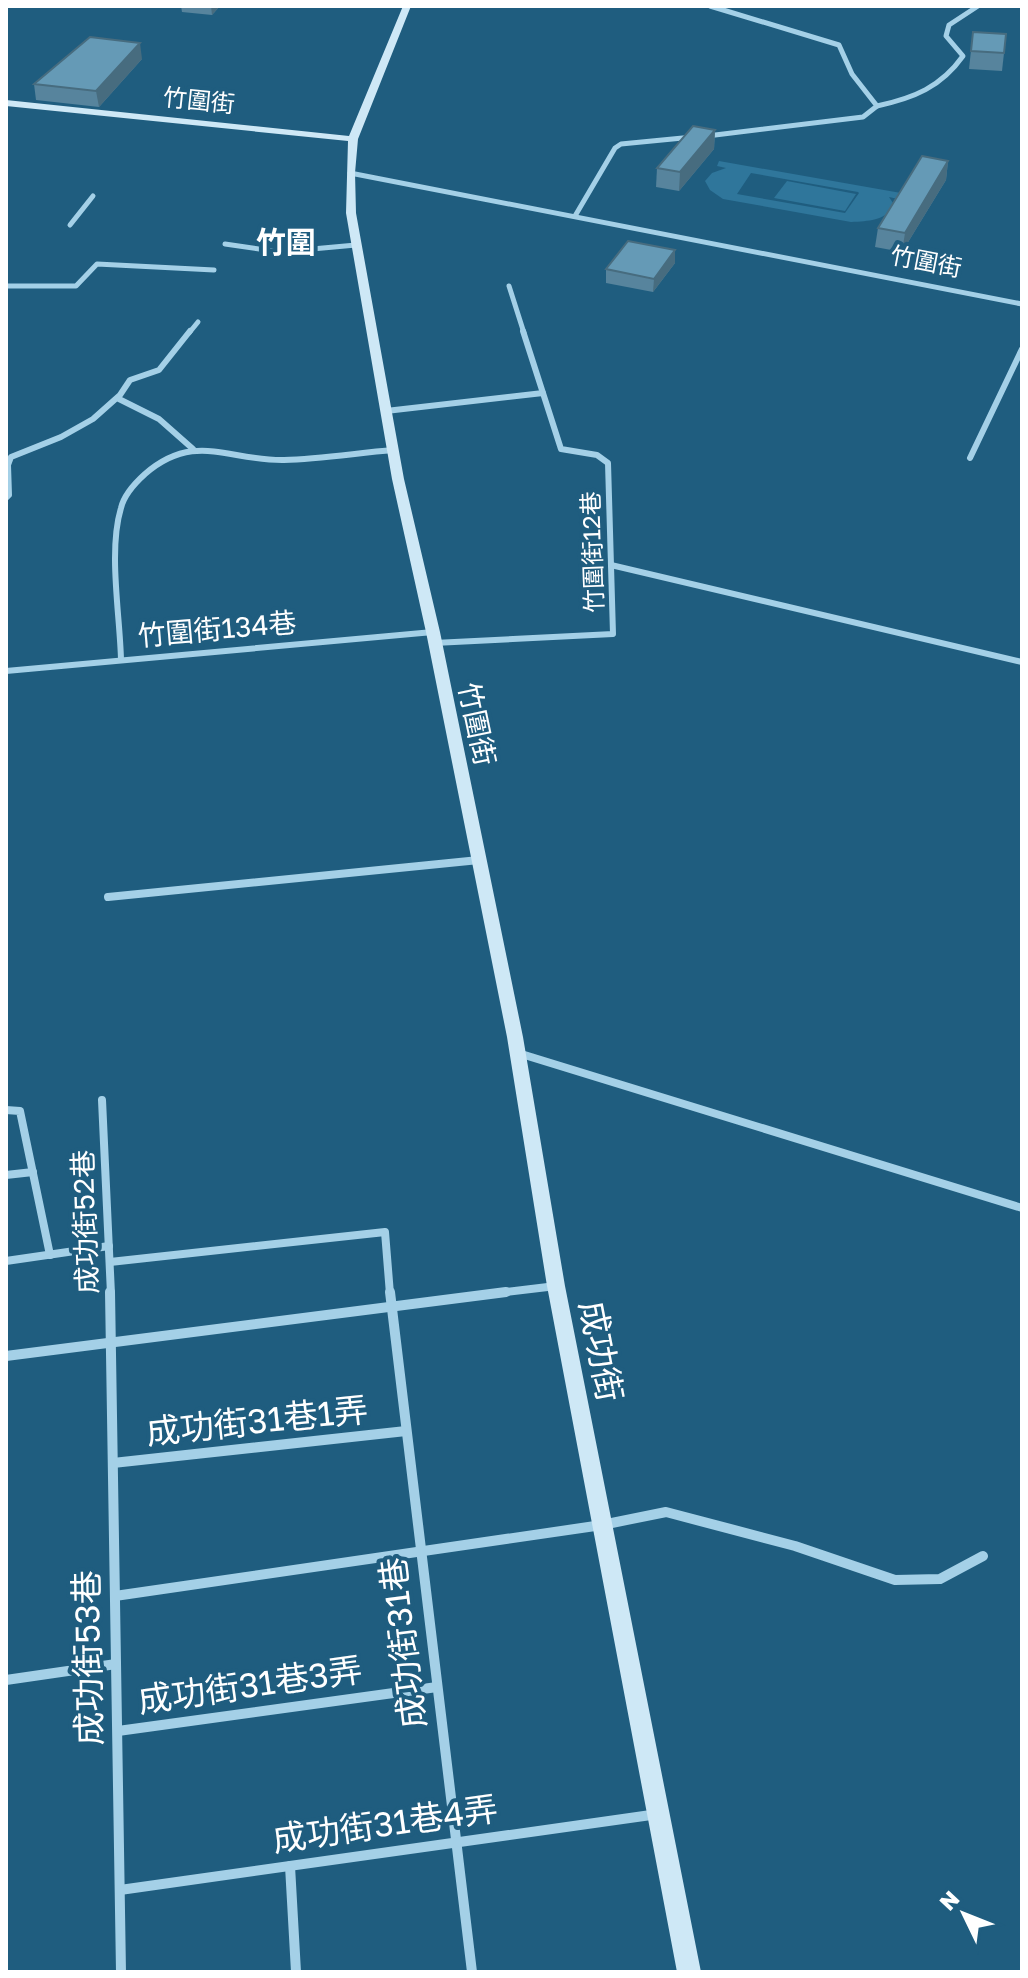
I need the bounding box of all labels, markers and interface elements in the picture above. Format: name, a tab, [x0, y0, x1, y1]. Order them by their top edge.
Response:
street label: 竹圍街	[162, 81, 236, 118]
district label: 竹圍	[256, 224, 316, 260]
street label: 竹圍街	[888, 239, 964, 282]
street label: 竹圍街12巷	[575, 491, 608, 613]
street label: 竹圍街134巷	[136, 605, 298, 652]
street label: 竹圍街	[453, 679, 502, 768]
street label: 成功街52巷	[65, 1149, 104, 1295]
street label: 成功街	[573, 1297, 631, 1405]
street label: 成功街31巷1弄	[144, 1388, 370, 1452]
street label: 成功街31巷	[372, 1555, 432, 1731]
street label: 成功街53巷	[65, 1570, 109, 1746]
street label: 成功街31巷3弄	[135, 1648, 365, 1720]
street label: 成功街31巷4弄	[270, 1787, 500, 1859]
north arrow	[924, 1874, 1004, 1954]
text: N	[933, 1885, 965, 1915]

